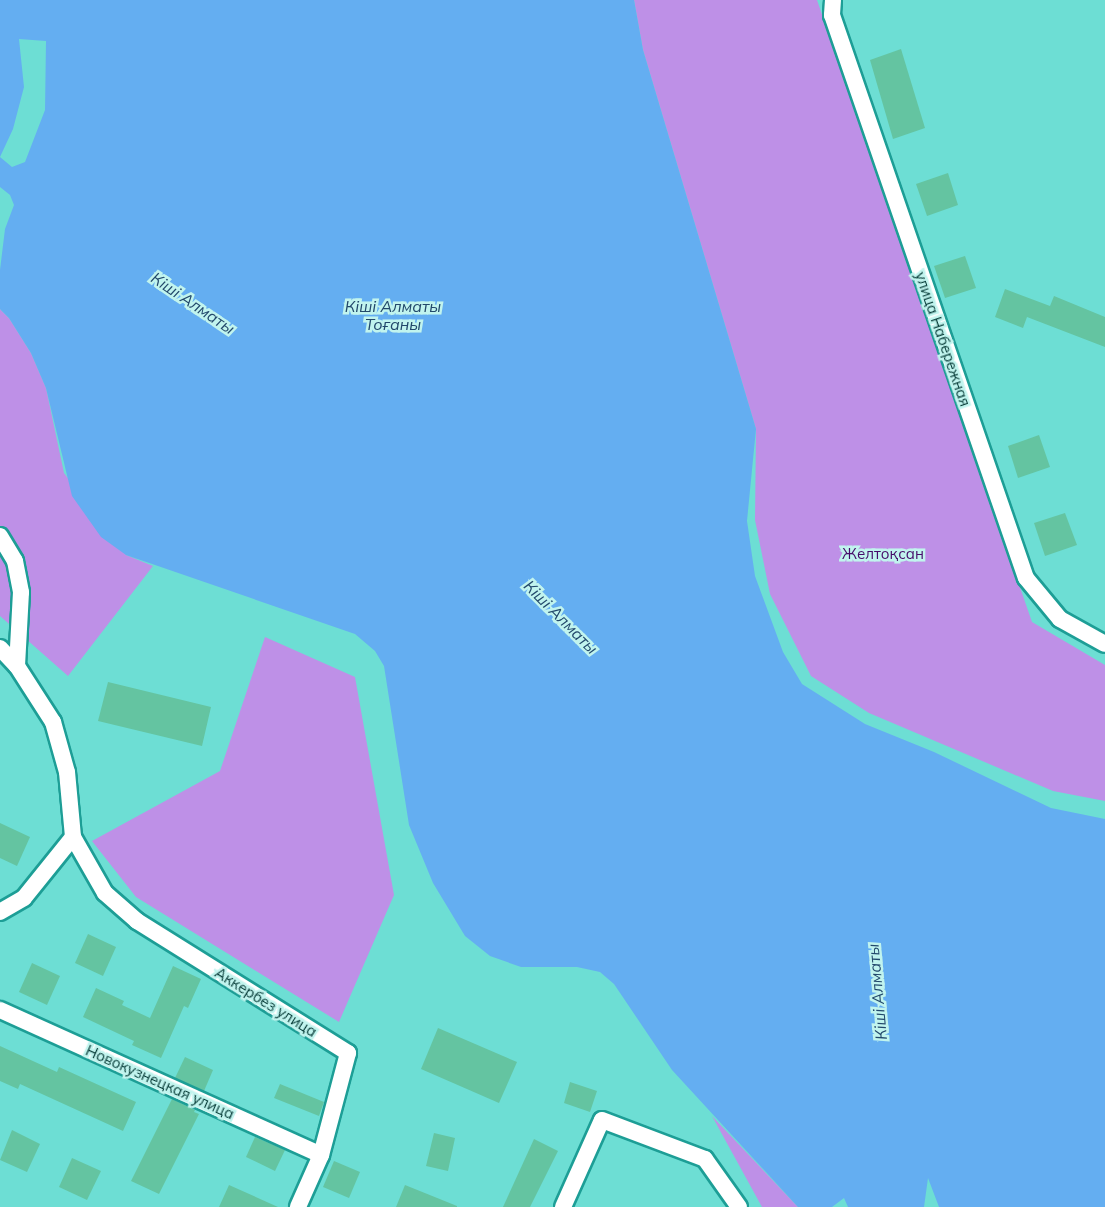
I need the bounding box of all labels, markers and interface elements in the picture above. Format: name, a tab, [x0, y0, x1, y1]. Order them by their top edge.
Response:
water label: Кіші Алматы	[148, 268, 238, 338]
street label: улица Набережная	[911, 269, 975, 409]
water label: Кіші Алматы Тоғаны	[345, 296, 441, 334]
park label: Желтоқсан	[842, 545, 924, 563]
water label: Кіші Алматы	[520, 576, 602, 658]
water label: Кіші Алматы	[863, 943, 891, 1041]
street label: Аккербез улица	[212, 963, 320, 1041]
street label: Новокузнецкая улица	[83, 1041, 237, 1123]

